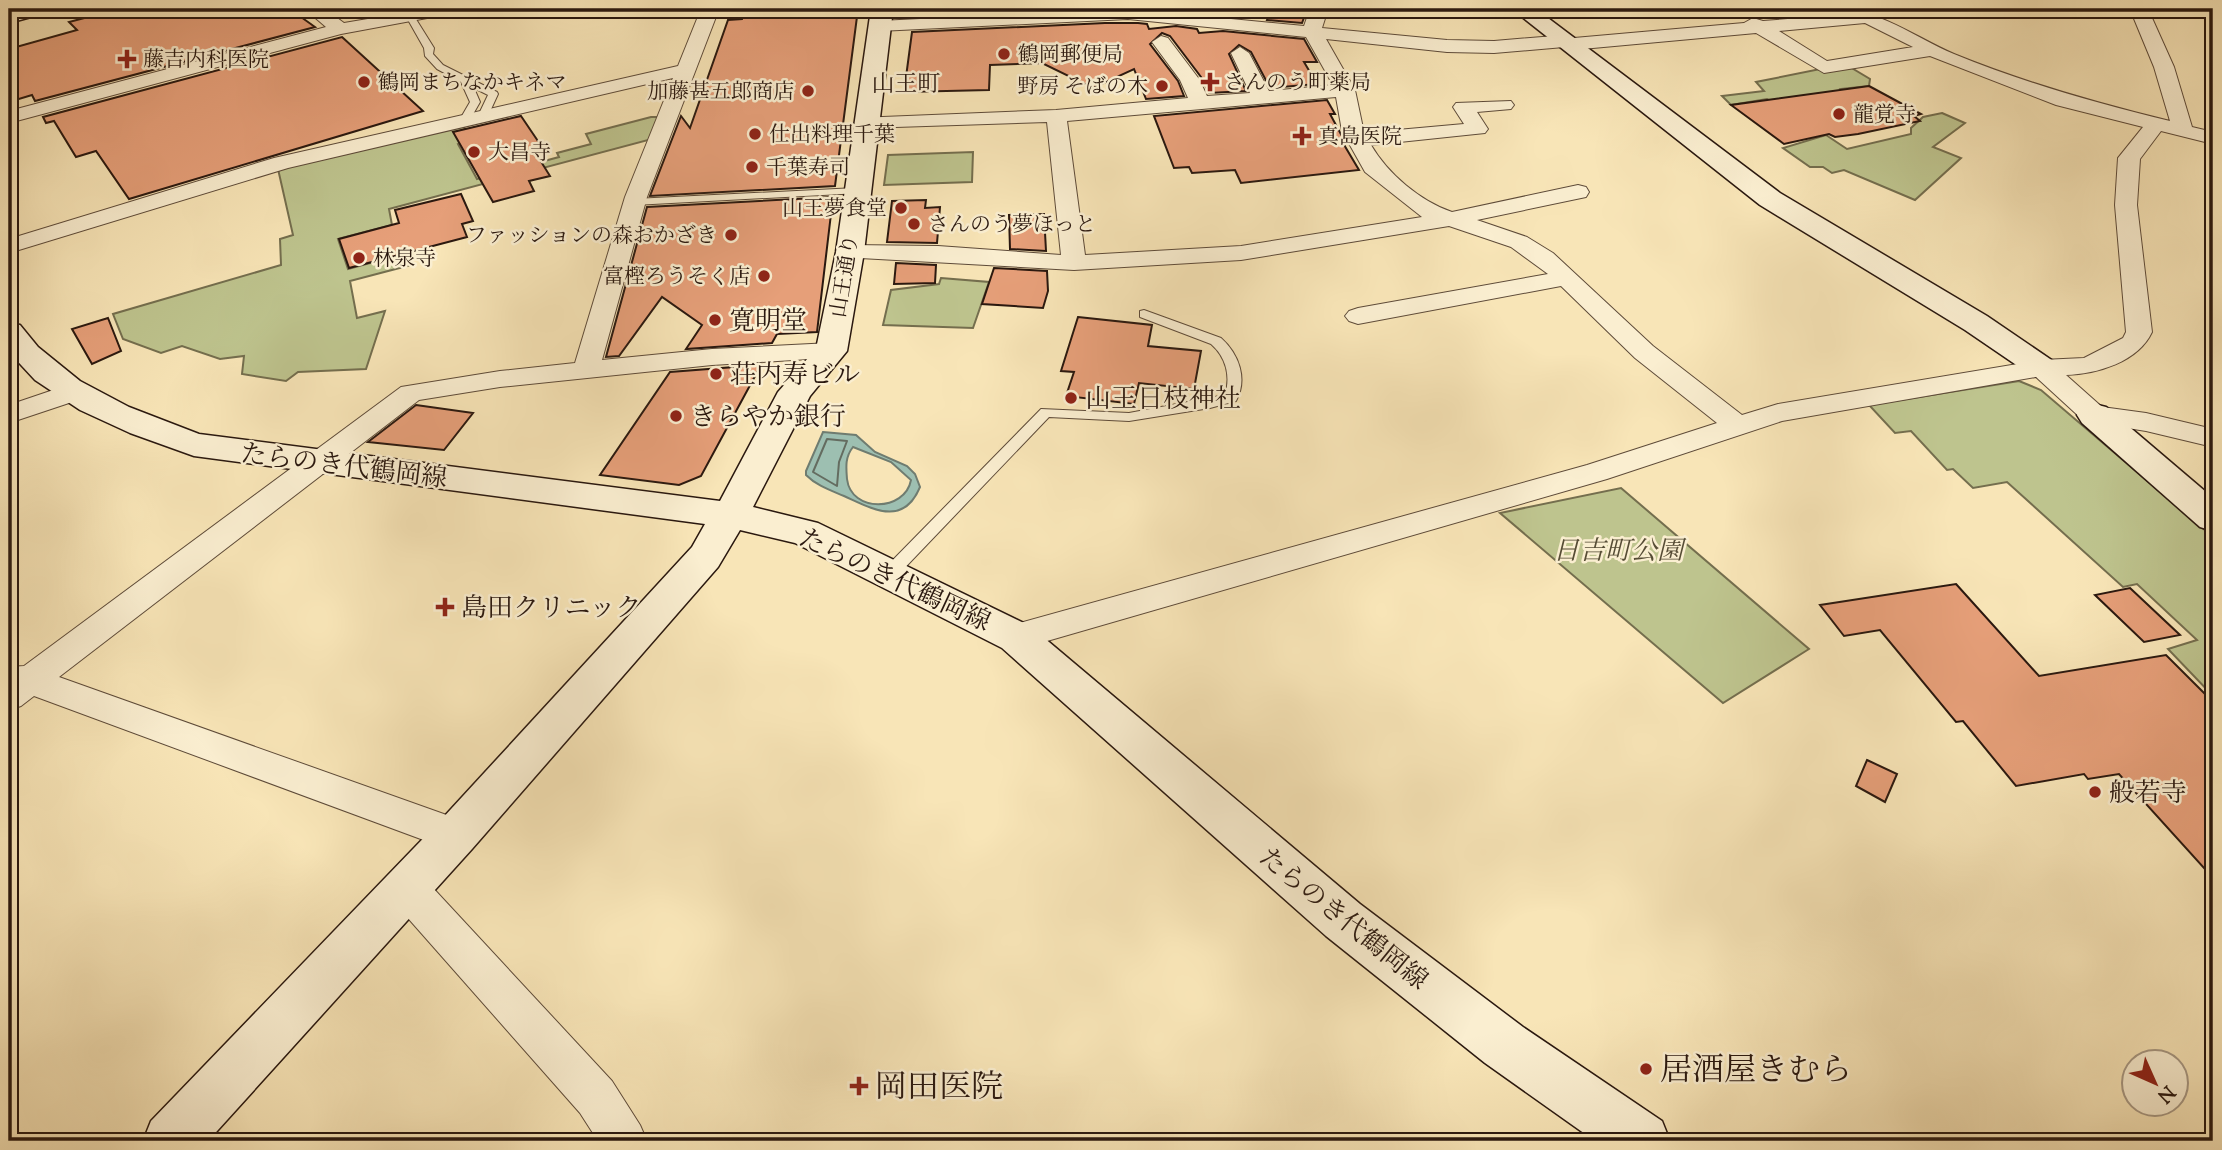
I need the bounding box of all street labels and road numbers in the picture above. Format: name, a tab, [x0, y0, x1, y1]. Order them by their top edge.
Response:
street label: 山王通り	[825, 232, 867, 320]
street label: たらのき代鶴岡線	[238, 436, 449, 499]
street label: たらのき代鶴岡線	[792, 521, 996, 642]
street label: たらのき代鶴岡線	[1250, 840, 1435, 1000]

